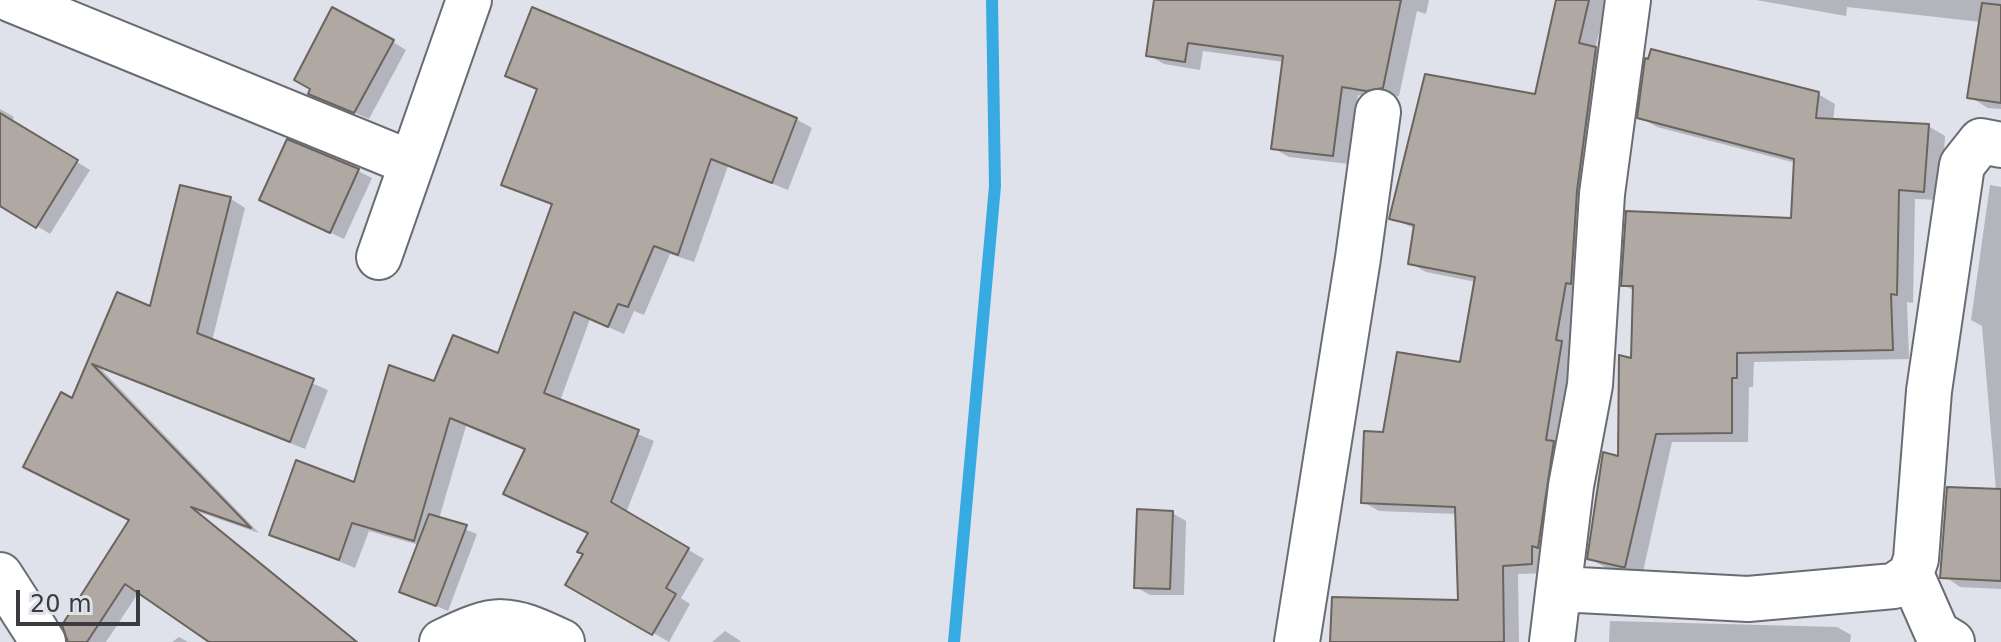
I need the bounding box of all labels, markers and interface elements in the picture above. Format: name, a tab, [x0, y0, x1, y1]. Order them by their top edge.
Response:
scale bar	[20, 574, 144, 624]
text: 20 m	[30, 590, 92, 618]

